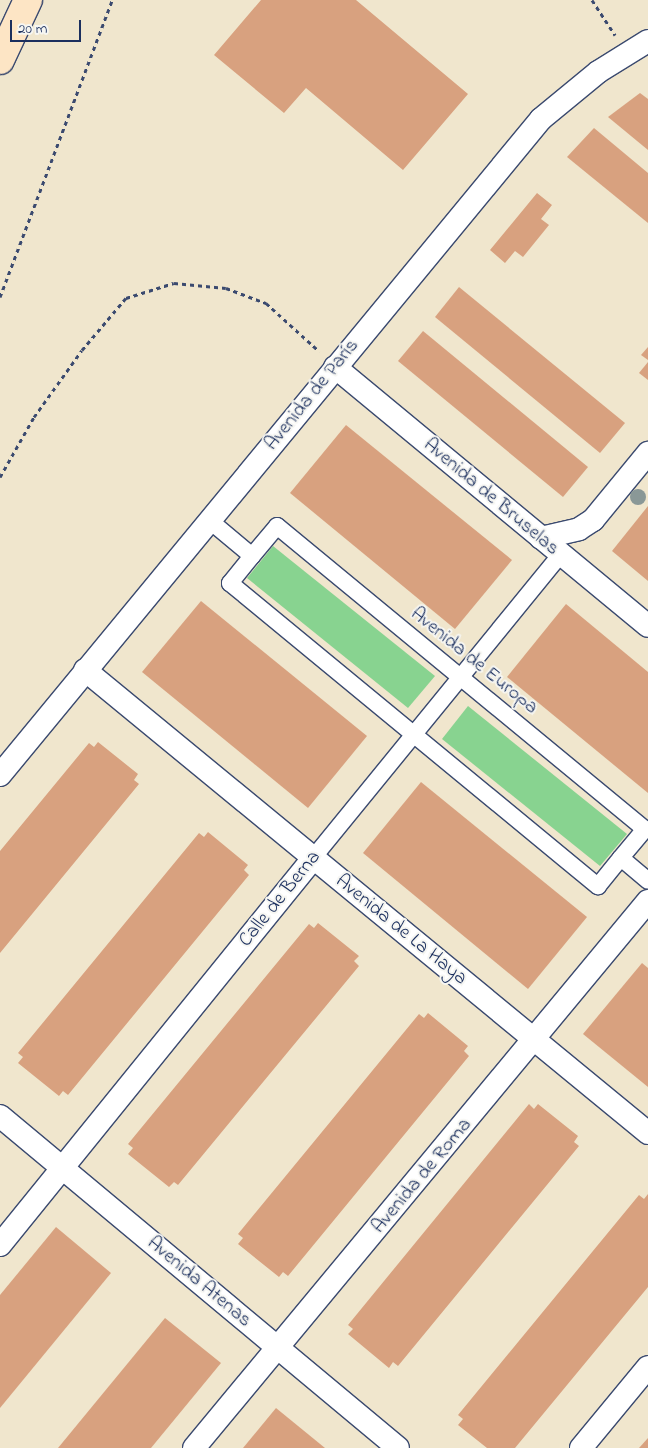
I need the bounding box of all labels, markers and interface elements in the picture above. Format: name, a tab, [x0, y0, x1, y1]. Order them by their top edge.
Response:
scale bar	[12, 10, 84, 42]
text: 20 m	[18, 18, 47, 40]
street label: Avenida de París	[260, 334, 364, 456]
street label: Avenida de Bruselas	[418, 433, 564, 561]
street label: Avenida de Europa	[405, 602, 543, 720]
street label: Calle de Berna	[234, 846, 326, 952]
street label: Avenida de La Haya	[330, 869, 472, 991]
street label: Avenida de Roma	[367, 1113, 477, 1239]
street label: Avenida Atenas	[142, 1231, 256, 1333]

